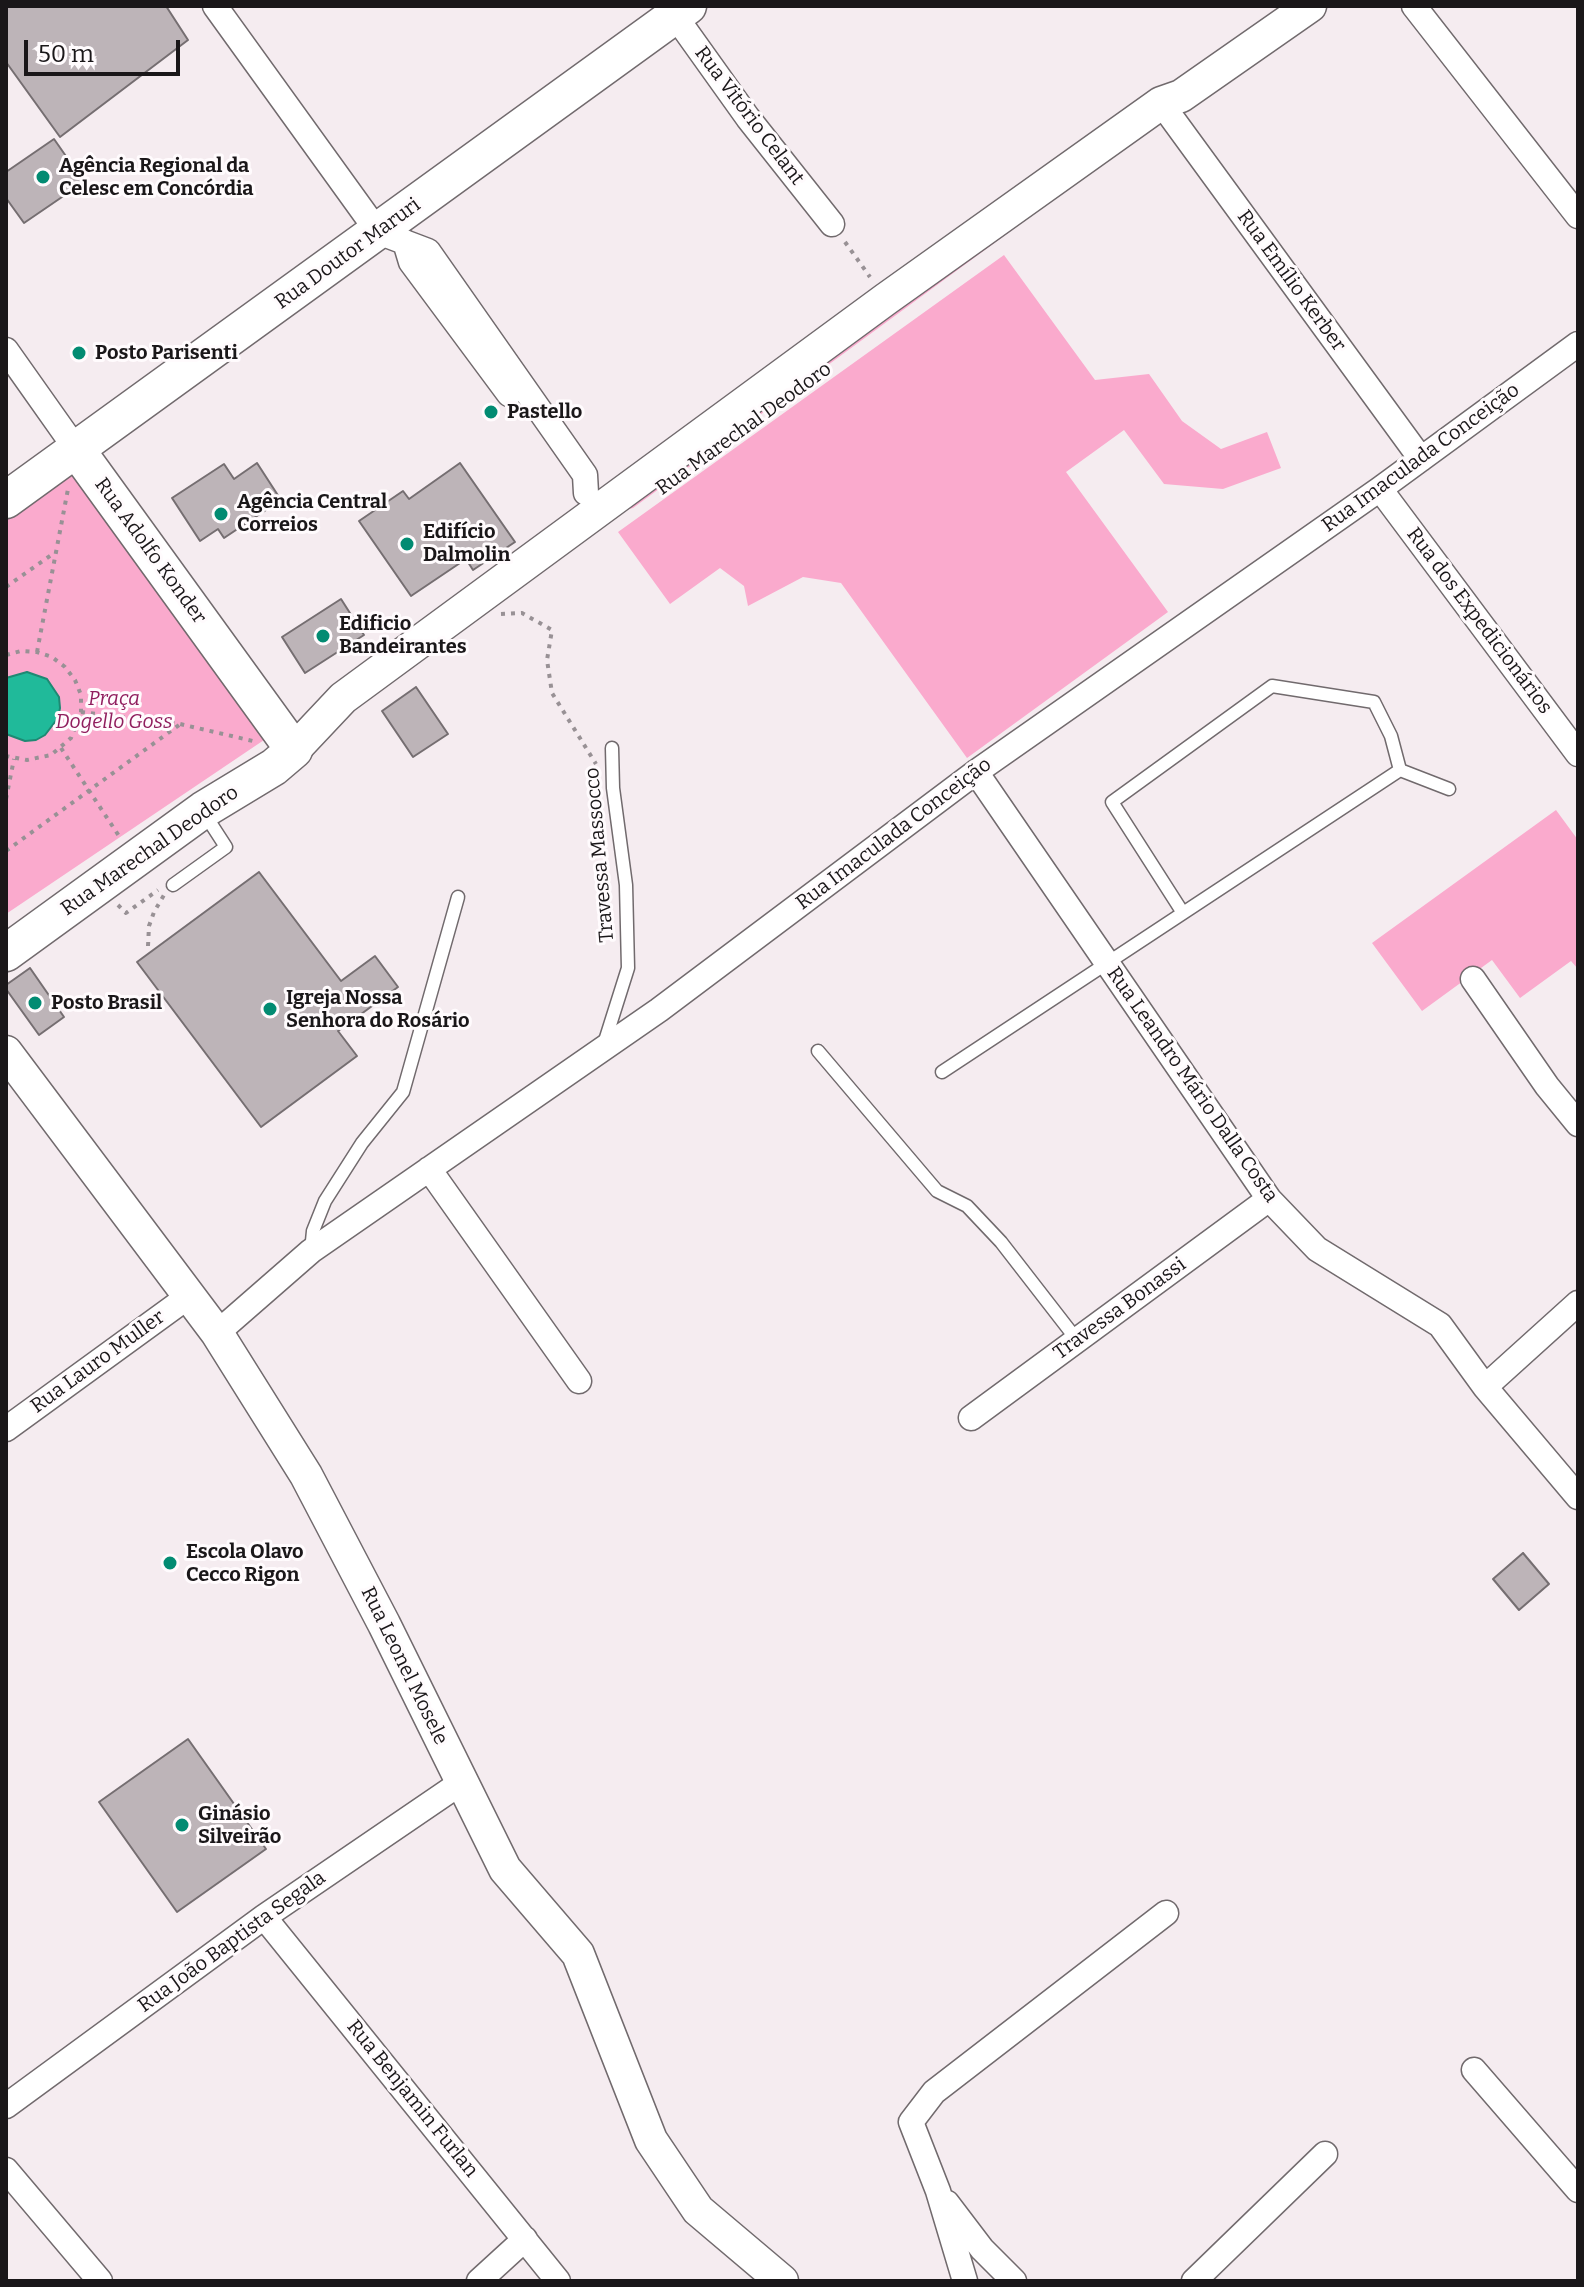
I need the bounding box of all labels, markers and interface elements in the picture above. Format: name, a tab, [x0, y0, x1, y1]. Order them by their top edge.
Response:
scale bar	[28, 24, 184, 74]
text: 50 m	[38, 40, 94, 68]
street label: Rua Vitório Celant	[689, 42, 809, 190]
place label: Agência Regional da Celesc em Concórdia	[59, 154, 254, 201]
marker: Agência Regional da Celesc em Concórdia	[34, 168, 52, 186]
street label: Rua Doutor Maruri	[271, 193, 425, 315]
street label: Rua Emílio Kerber	[1232, 206, 1350, 356]
place label: Posto Parisenti	[95, 341, 238, 365]
marker: Posto Parisenti	[70, 344, 88, 362]
street label: Rua Marechal Deodoro	[652, 357, 836, 501]
street label: Rua Imaculada Conceição	[1318, 378, 1524, 538]
place label: Pastello	[507, 400, 582, 424]
marker: Pastello	[482, 403, 500, 421]
street label: Rua Adolfo Konder	[89, 473, 211, 629]
place label: Agência Central Correios	[237, 490, 387, 537]
marker: Agência Central Correios	[212, 505, 230, 523]
place label: Edifício Dalmolin	[423, 520, 510, 567]
street label: Rua dos Expedicionários	[1401, 523, 1557, 719]
marker: Edifício Dalmolin	[398, 535, 416, 553]
place label: Edificio Bandeirantes	[339, 612, 467, 659]
marker: Edificio Bandeirantes	[314, 627, 332, 645]
park label: Praça Dogello Goss	[55, 687, 173, 734]
street label: Rua Imaculada Conceição	[792, 753, 996, 915]
street label: Travessa Massocco	[580, 767, 620, 943]
street label: Rua Marechal Deodoro	[57, 781, 243, 921]
street label: Rua Leandro Mário Dalla Costa	[1101, 963, 1283, 1207]
place label: Igreja Nossa Senhora do Rosário	[286, 986, 470, 1033]
place label: Posto Brasil	[51, 991, 162, 1015]
marker: Posto Brasil	[26, 994, 44, 1012]
marker: Igreja Nossa Senhora do Rosário	[261, 1000, 279, 1018]
street label: Travessa Bonassi	[1049, 1253, 1191, 1365]
street label: Rua Lauro Muller	[26, 1305, 170, 1419]
place label: Escola Olavo Cecco Rigon	[186, 1540, 304, 1587]
marker: Escola Olavo Cecco Rigon	[161, 1554, 179, 1572]
street label: Rua Leonel Mosele	[355, 1583, 453, 1749]
place label: Ginásio Silveirão	[198, 1802, 281, 1849]
marker: Ginásio Silveirão	[173, 1816, 191, 1834]
street label: Rua João Baptista Segala	[134, 1866, 330, 2018]
street label: Rua Benjamin Furlan	[341, 2015, 483, 2183]

